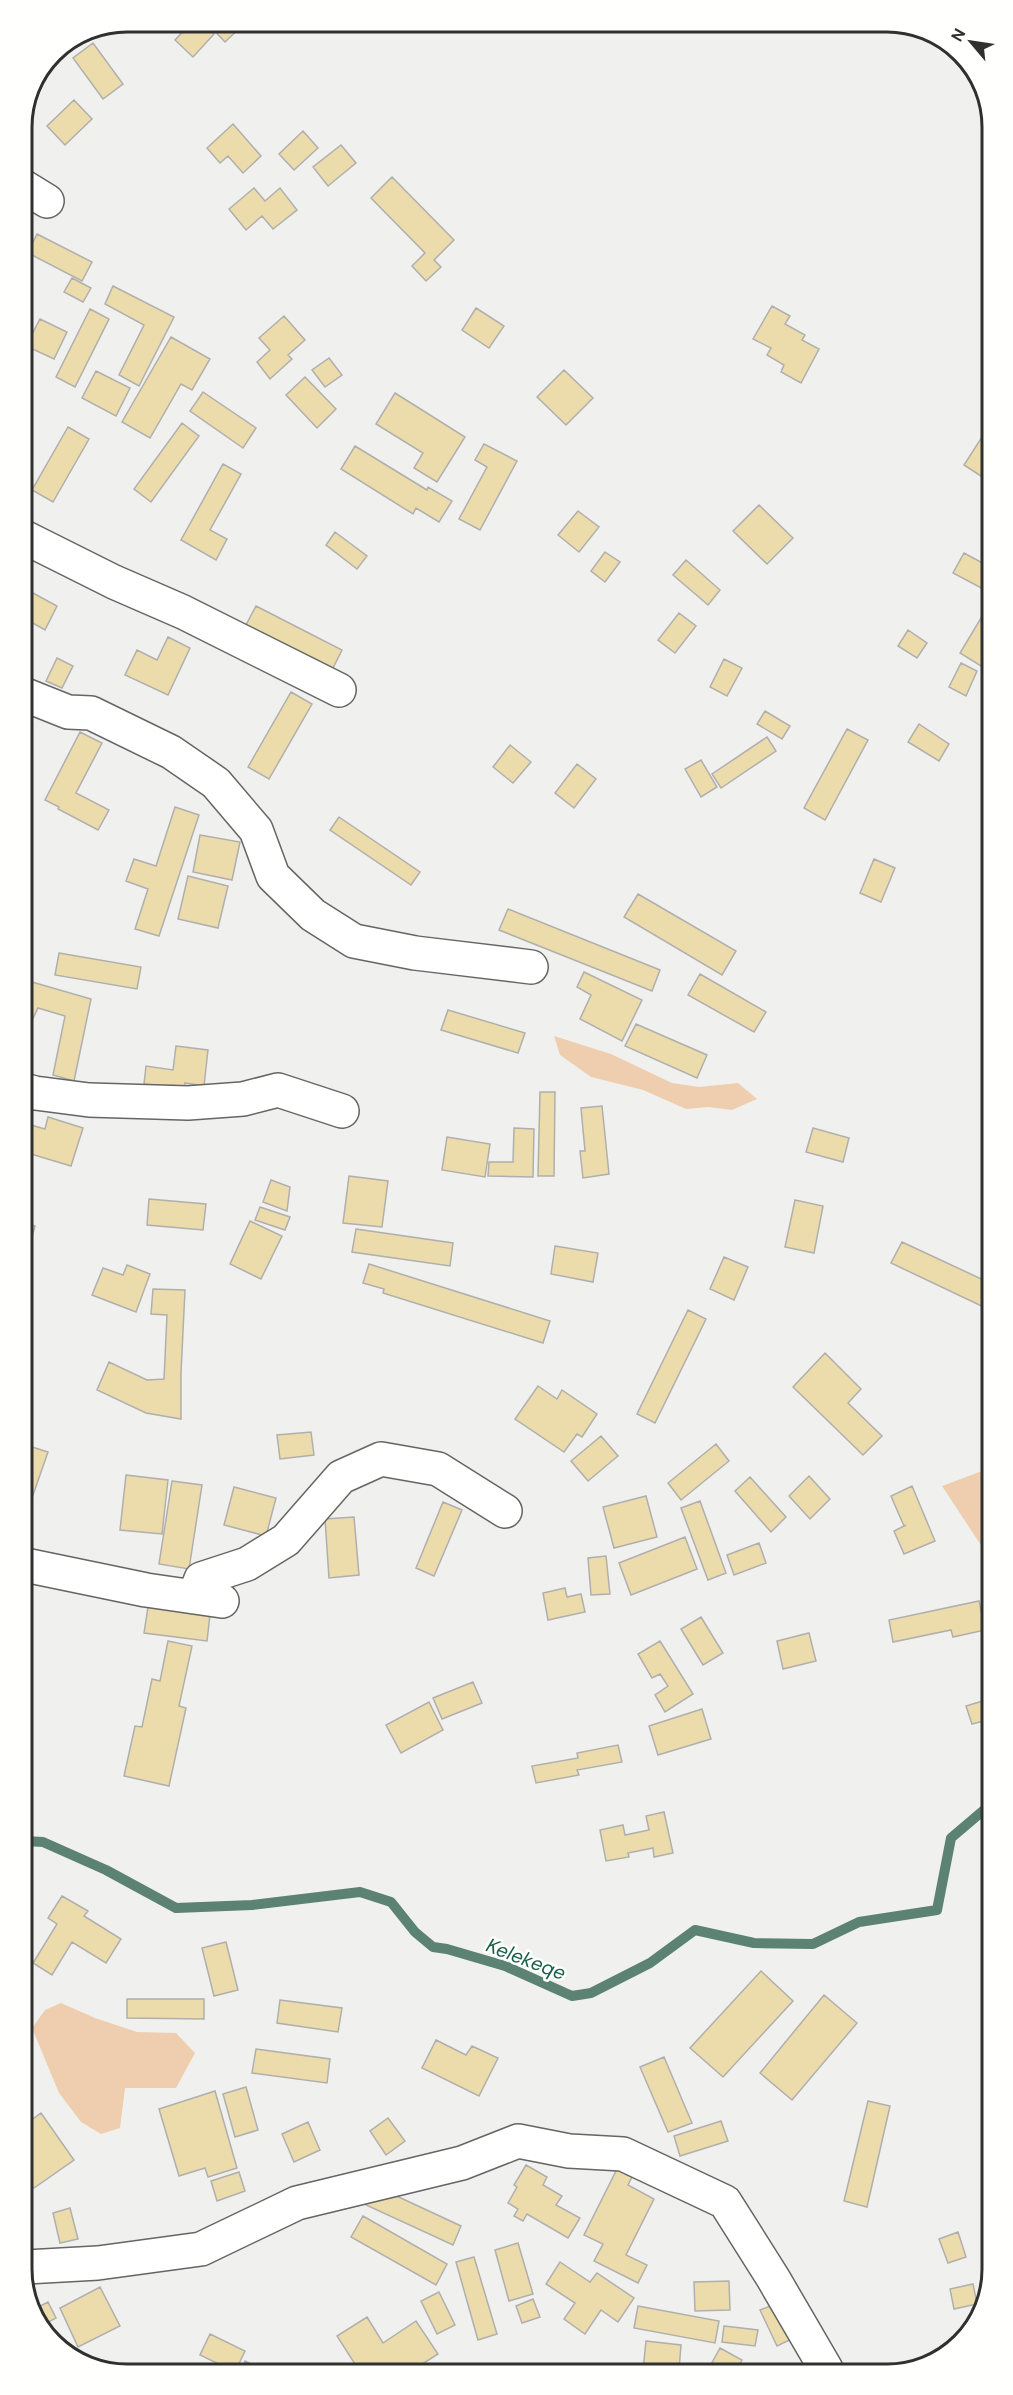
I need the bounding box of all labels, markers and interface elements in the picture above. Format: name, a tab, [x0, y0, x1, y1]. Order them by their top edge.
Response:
north arrow	[941, 12, 1001, 72]
text: N	[946, 25, 970, 45]
water label: Kelekeqe	[482, 1932, 570, 1986]

